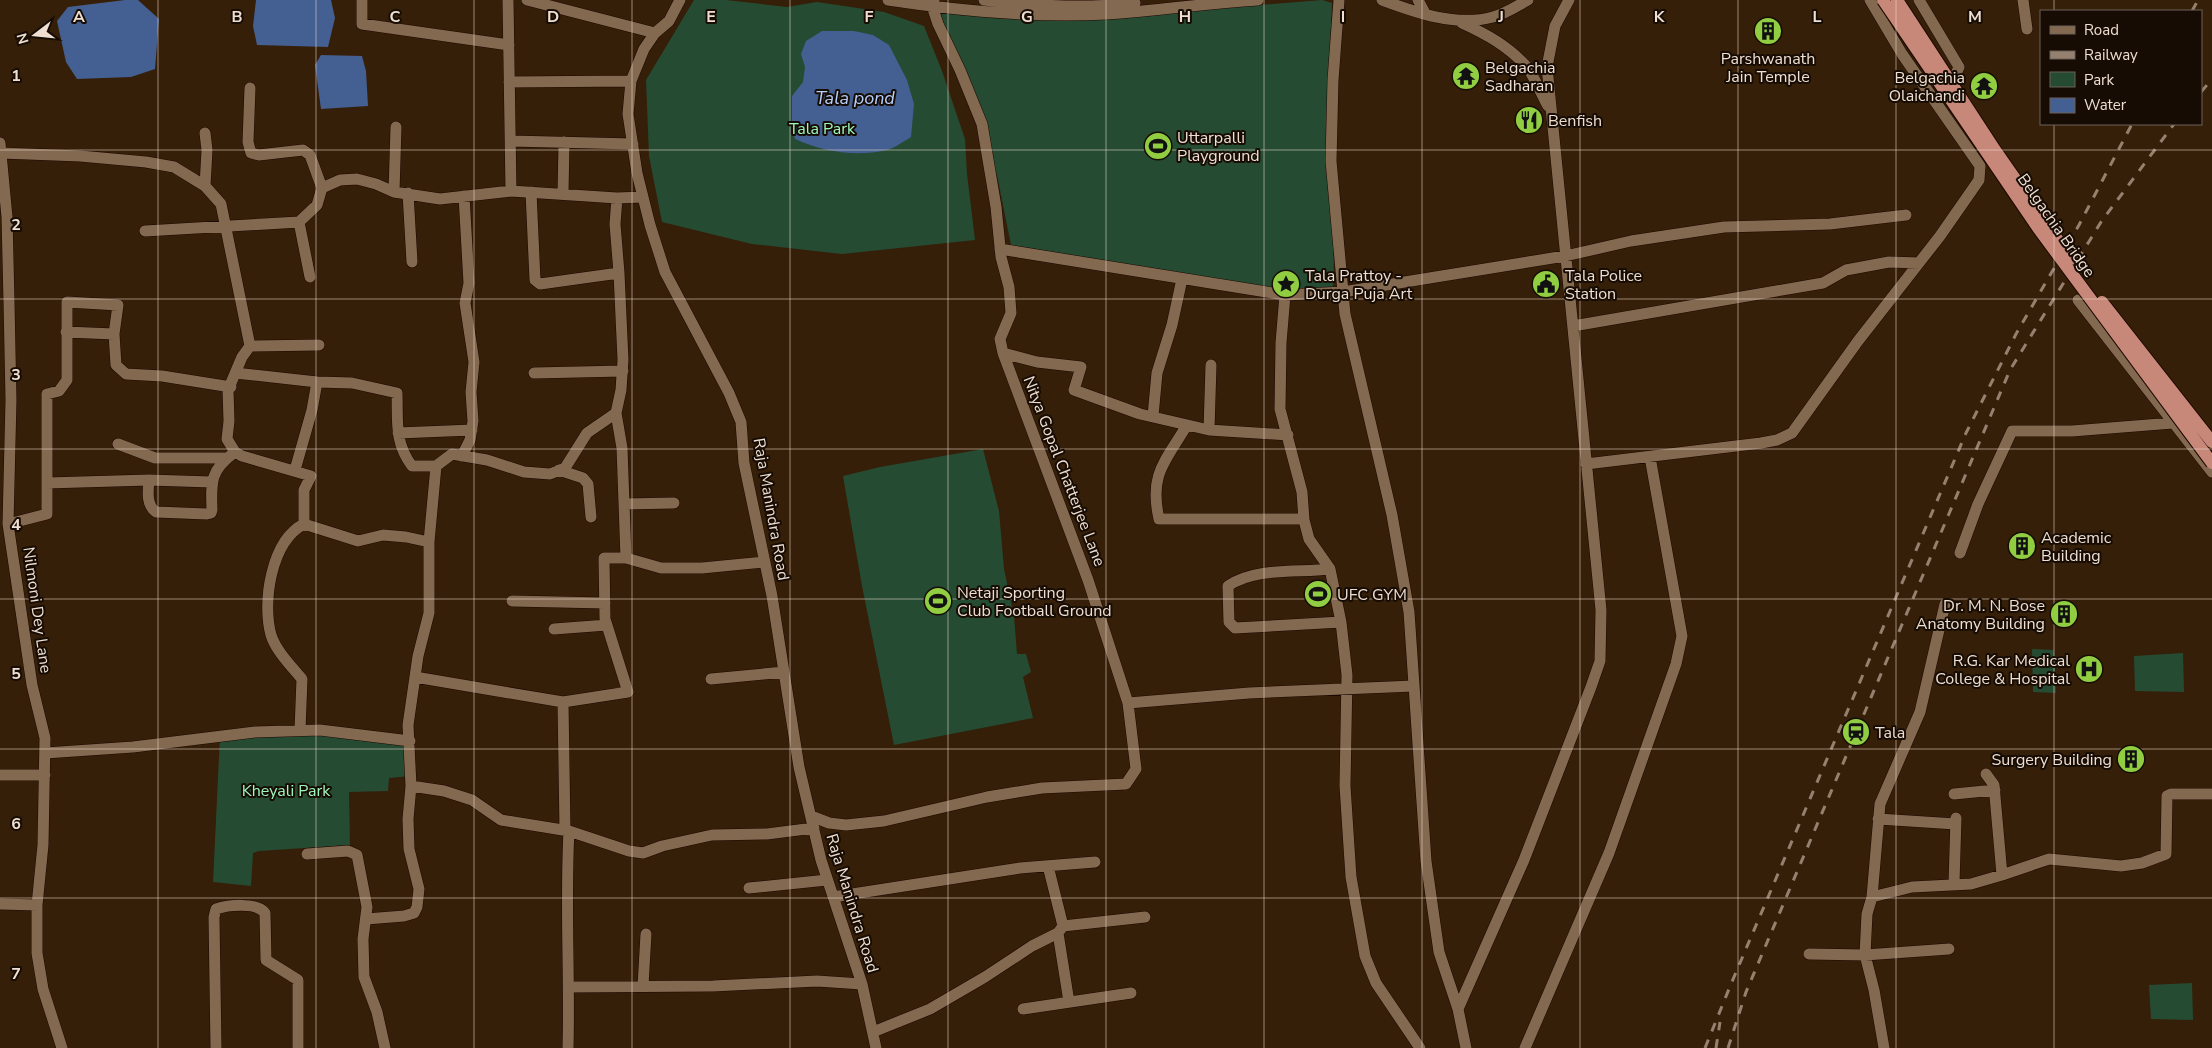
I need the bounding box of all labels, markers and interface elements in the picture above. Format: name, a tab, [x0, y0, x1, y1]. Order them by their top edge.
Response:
text: A	[73, 6, 85, 28]
text: B	[231, 6, 243, 28]
text: C	[390, 6, 401, 28]
text: D	[547, 6, 559, 28]
text: E	[706, 6, 716, 28]
text: F	[865, 6, 874, 28]
text: G	[1021, 6, 1033, 28]
text: H	[1179, 6, 1191, 28]
text: I	[1341, 6, 1345, 28]
text: J	[1497, 6, 1504, 28]
text: K	[1654, 6, 1666, 28]
text: L	[1813, 6, 1822, 28]
text: M	[1968, 6, 1982, 28]
north arrow	[10, 10, 60, 60]
legend	[2040, 10, 2202, 125]
building icon: Parshwanath Jain Temple	[1753, 16, 1783, 46]
text: Road	[2084, 20, 2119, 40]
text: N	[12, 31, 34, 46]
text: Railway	[2084, 45, 2138, 65]
place label: Parshwanath Jain Temple	[1721, 48, 1815, 88]
place label: Belgachia Sadharan	[1485, 57, 1556, 97]
temple icon: Belgachia Sadharan	[1451, 61, 1481, 91]
text: 1	[11, 65, 21, 87]
place label: Belgachia Olaichandi	[1889, 67, 1965, 107]
text: Park	[2084, 70, 2114, 90]
temple icon: Belgachia Olaichandi	[1969, 71, 1999, 101]
water label: Tala pond	[815, 86, 895, 110]
text: Water	[2084, 95, 2127, 115]
restaurant icon: Benfish	[1514, 105, 1544, 135]
place label: Benfish	[1548, 110, 1602, 132]
park label: Tala Park	[789, 118, 856, 140]
place label: Uttarpalli Playground	[1177, 127, 1260, 167]
sports icon: Uttarpalli Playground	[1143, 131, 1173, 161]
street label: Belgachia Bridge	[2012, 169, 2100, 282]
text: 2	[11, 214, 21, 236]
place label: Tala Prattoy - Durga Puja Art	[1305, 265, 1413, 305]
place label: Tala Police Station	[1565, 265, 1642, 305]
place icon: Tala Prattoy - Durga Puja Art	[1271, 269, 1301, 299]
public building icon: Tala Police Station	[1531, 269, 1561, 299]
text: 3	[11, 364, 21, 386]
street label: Nitya Gopal Chatterjee Lane	[1018, 373, 1111, 570]
street label: Raja Manindra Road	[748, 436, 794, 582]
text: 4	[11, 514, 21, 536]
place label: Academic Building	[2041, 527, 2112, 567]
building icon: Academic Building	[2007, 531, 2037, 561]
street label: Nilmoni Dey Lane	[17, 546, 57, 675]
sports icon: UFC GYM	[1303, 579, 1333, 609]
place label: Netaji Sporting Club Football Ground	[957, 582, 1112, 622]
place label: UFC GYM	[1337, 584, 1407, 606]
sports icon: Netaji Sporting Club Football Ground	[923, 586, 953, 616]
place label: Dr. M. N. Bose Anatomy Building	[1916, 595, 2045, 635]
building icon: Dr. M. N. Bose Anatomy Building	[2049, 599, 2079, 629]
place label: R.G. Kar Medical College & Hospital	[1935, 650, 2070, 690]
hospital icon: R.G. Kar Medical College & Hospital	[2074, 654, 2104, 684]
text: 5	[11, 663, 21, 685]
station icon: Tala	[1841, 717, 1871, 747]
place label: Tala	[1875, 722, 1905, 744]
building icon: Surgery Building	[2116, 744, 2146, 774]
place label: Surgery Building	[1991, 749, 2112, 771]
park label: Kheyali Park	[242, 780, 331, 802]
text: 6	[11, 813, 21, 835]
street label: Raja Manindra Road	[820, 831, 884, 976]
text: 7	[11, 963, 21, 985]

